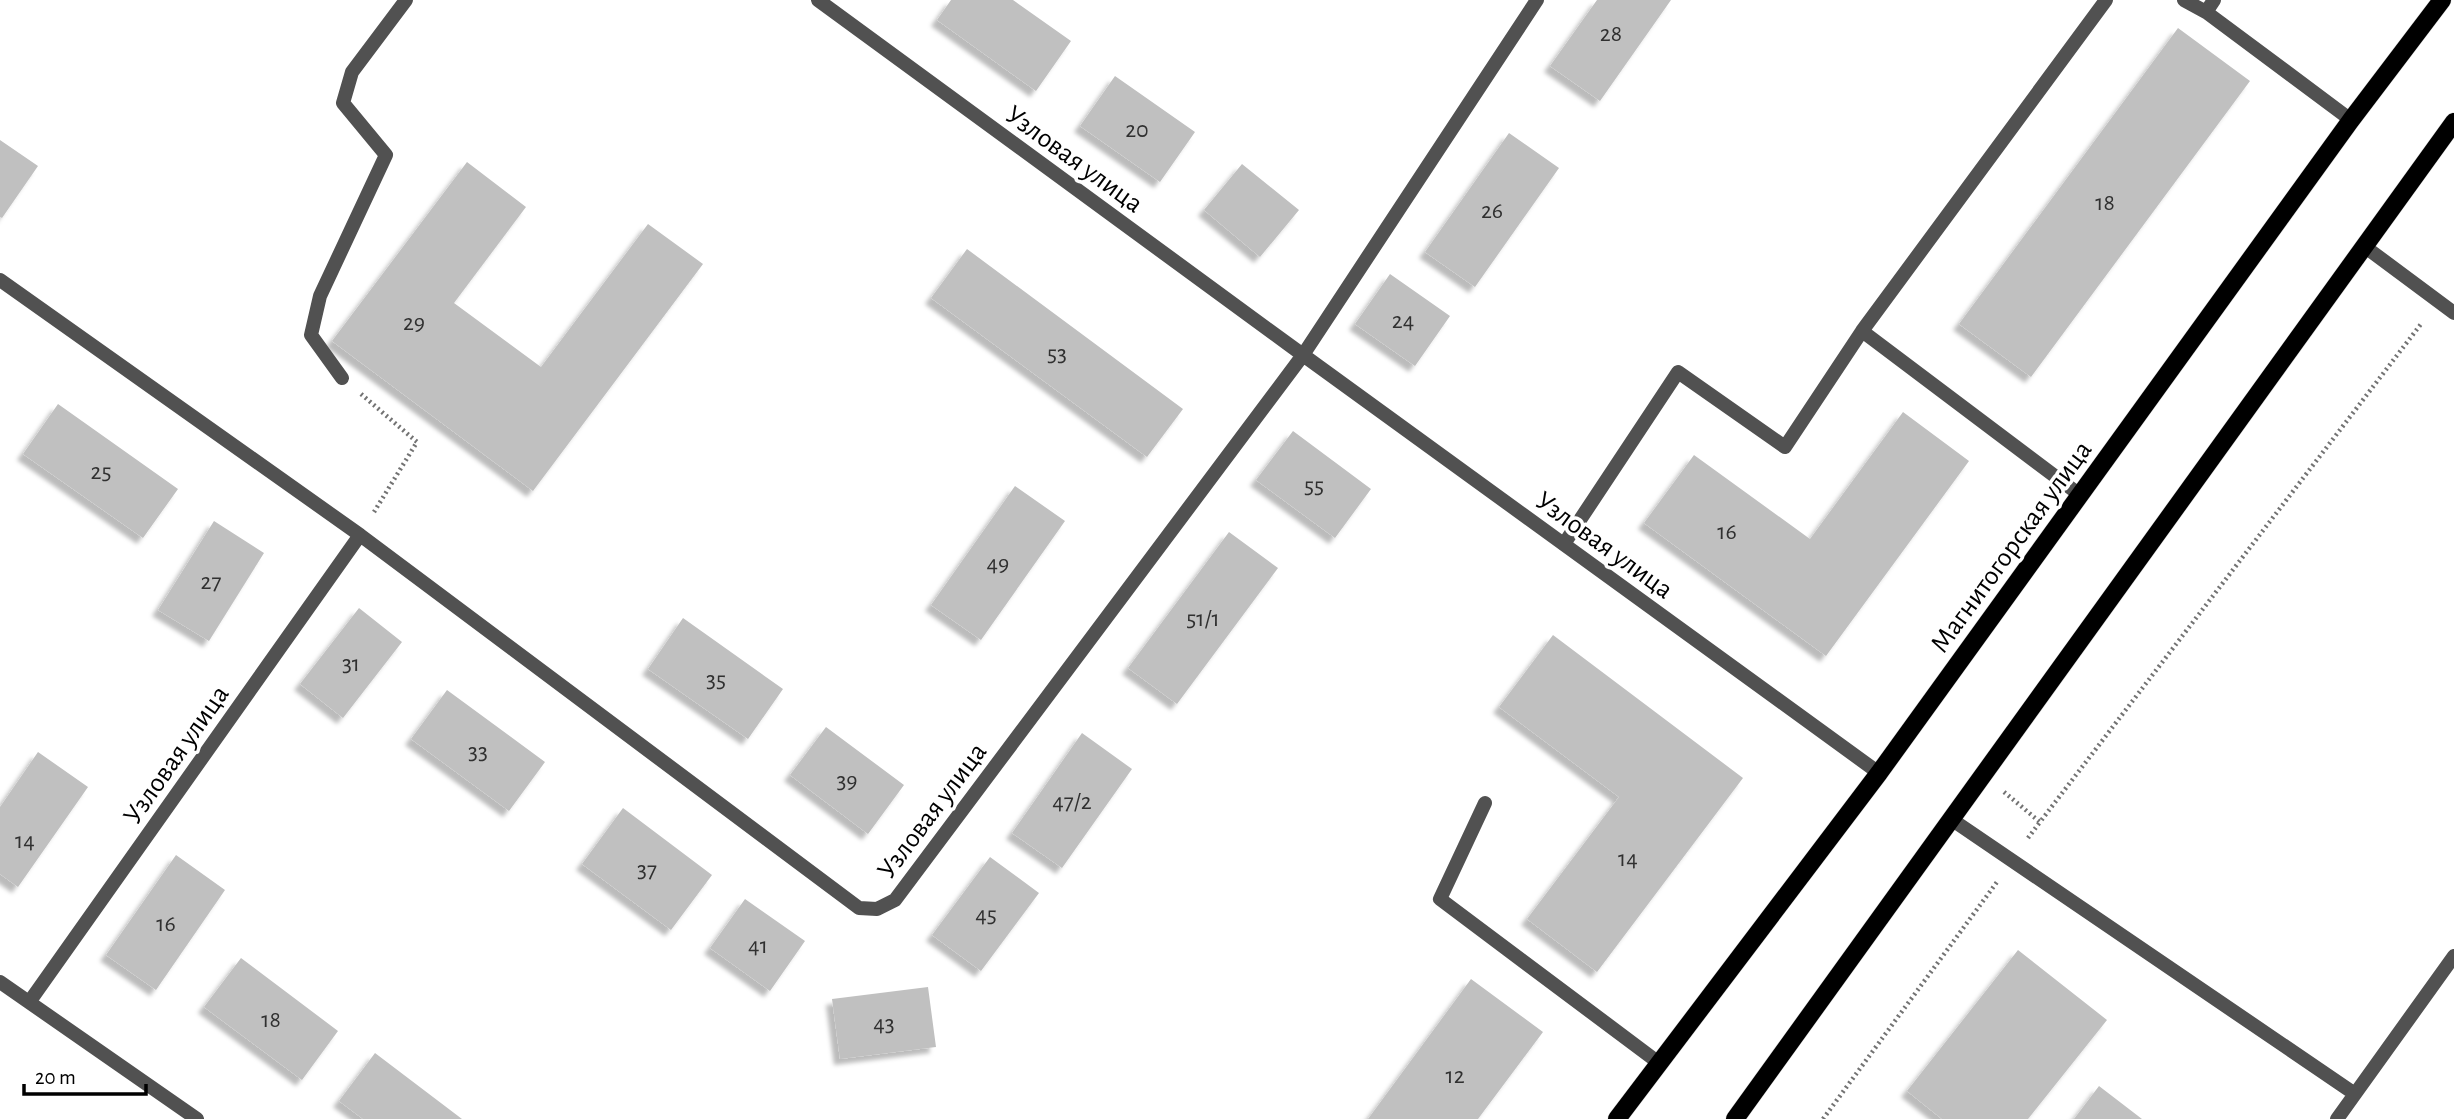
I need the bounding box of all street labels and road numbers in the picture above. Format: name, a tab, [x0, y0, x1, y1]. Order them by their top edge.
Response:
street label: Узловая улица	[1000, 101, 1148, 219]
street label: Магнитогорская улица	[1926, 436, 2098, 658]
street label: Узловая улица	[1530, 487, 1678, 605]
street label: Узловая улица	[119, 680, 235, 830]
street label: Узловая улица	[873, 738, 993, 884]

